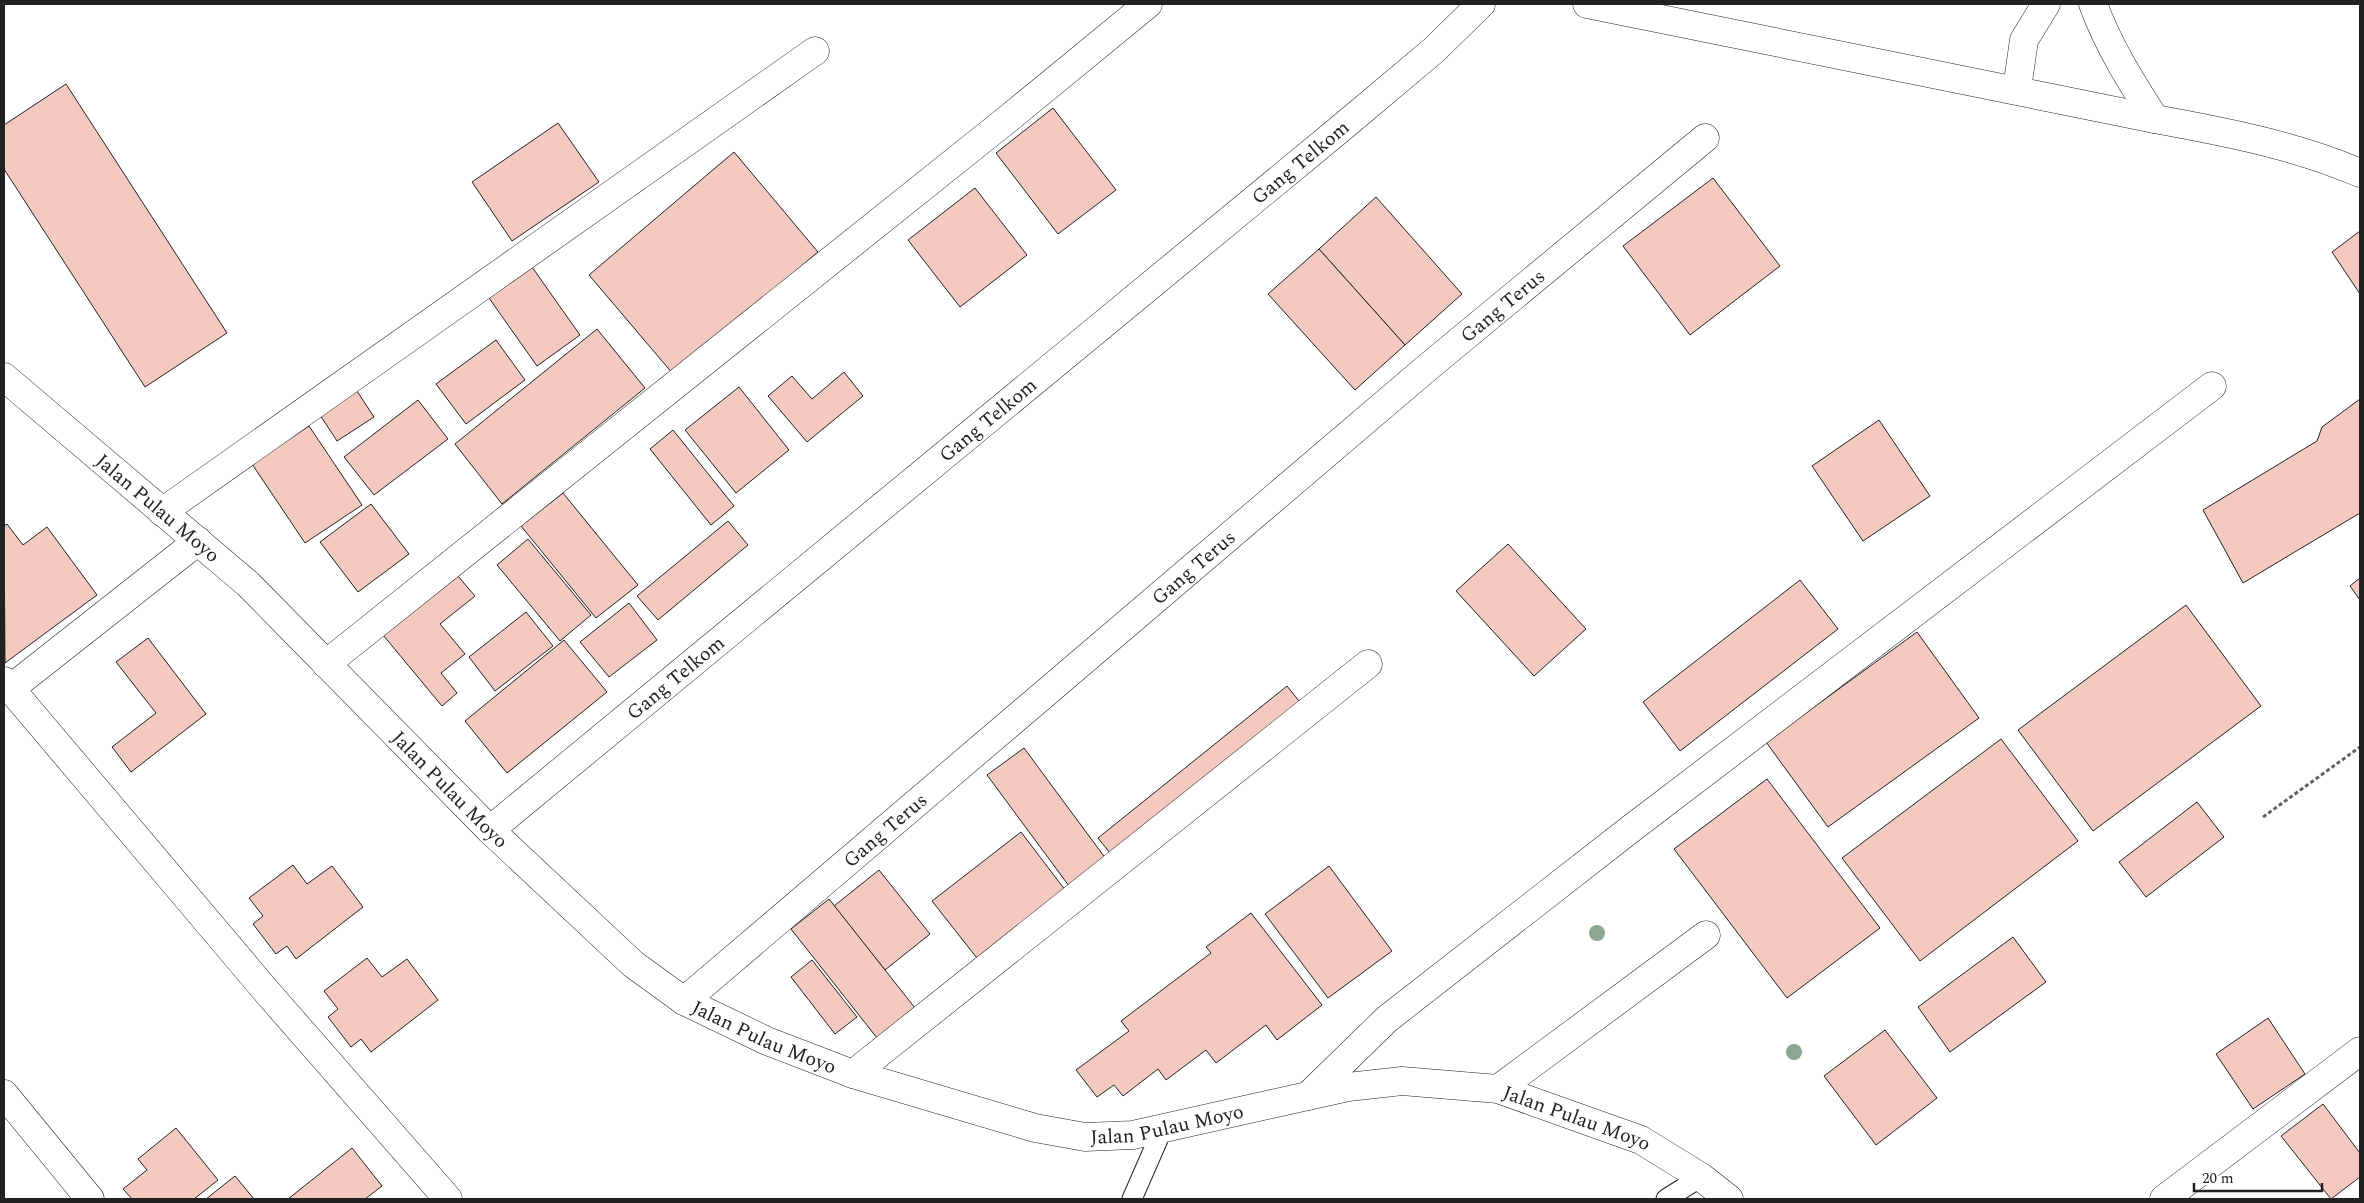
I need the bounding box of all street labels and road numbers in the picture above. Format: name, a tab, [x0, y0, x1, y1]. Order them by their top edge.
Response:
street label: Gang Telkom	[1245, 113, 1356, 212]
street label: Gang Terus	[1454, 262, 1552, 351]
street label: Gang Telkom	[933, 371, 1044, 470]
street label: Jalan Pulau Moyo	[88, 447, 226, 570]
street label: Gang Terus	[1145, 523, 1243, 613]
street label: Gang Telkom	[620, 628, 731, 728]
street label: Jalan Pulau Moyo	[384, 724, 515, 856]
street label: Gang Terus	[837, 786, 934, 875]
street label: Jalan Pulau Moyo	[686, 993, 841, 1082]
street label: Jalan Pulau Moyo	[1499, 1078, 1657, 1159]
street label: Jalan Pulau Moyo	[1090, 1097, 1247, 1153]

